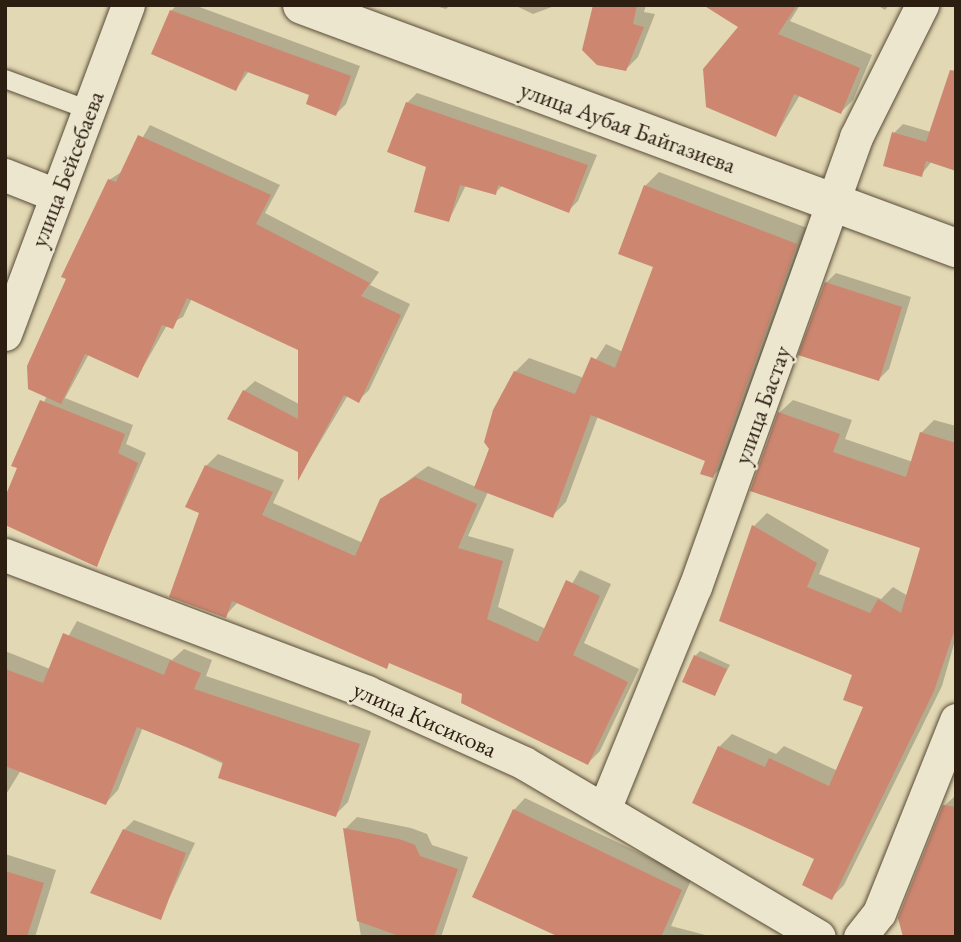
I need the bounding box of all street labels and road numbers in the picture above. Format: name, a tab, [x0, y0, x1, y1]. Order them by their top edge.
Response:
street label: улица Аубая Байгазиева	[516, 75, 740, 179]
street label: улица Бейсебаева	[24, 87, 110, 251]
street label: улица Бастау	[727, 342, 797, 468]
street label: улица Кисикова	[349, 675, 501, 763]

